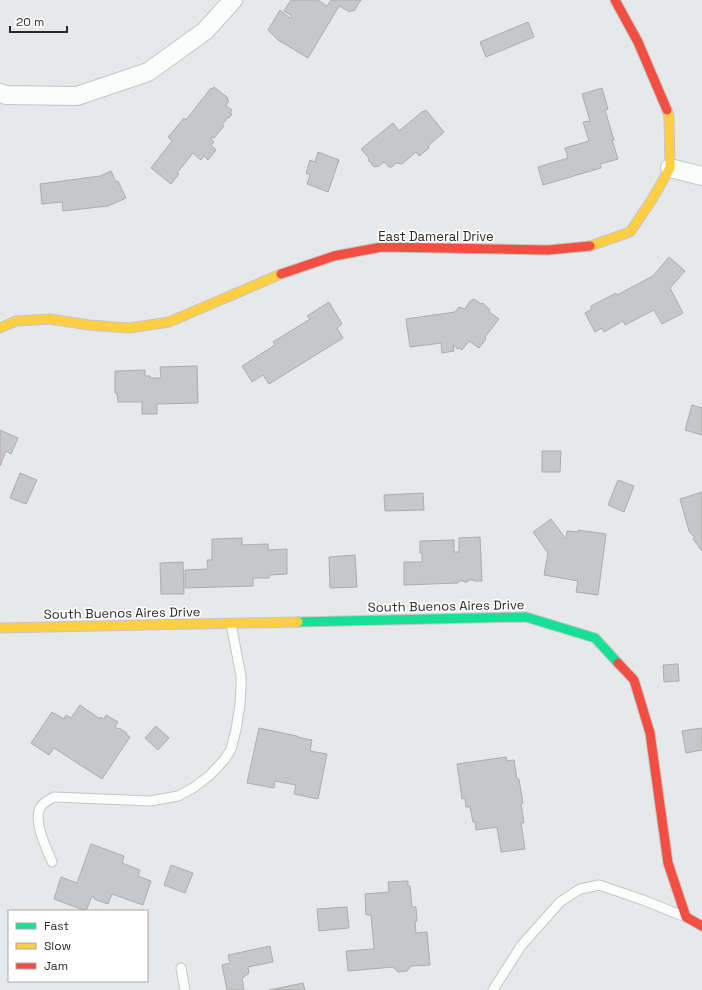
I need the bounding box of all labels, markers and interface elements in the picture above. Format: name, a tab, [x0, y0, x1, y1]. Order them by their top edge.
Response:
scale bar	[10, 8, 67, 34]
text: 20 m	[16, 14, 44, 30]
street label: East Dameral Drive	[378, 228, 494, 245]
street label: South Buenos Aires Drive	[368, 596, 524, 616]
street label: South Buenos Aires Drive	[44, 603, 200, 623]
legend	[8, 910, 148, 982]
text: Fast	[44, 918, 69, 934]
text: Slow	[44, 938, 71, 954]
text: Jam	[44, 958, 68, 974]

